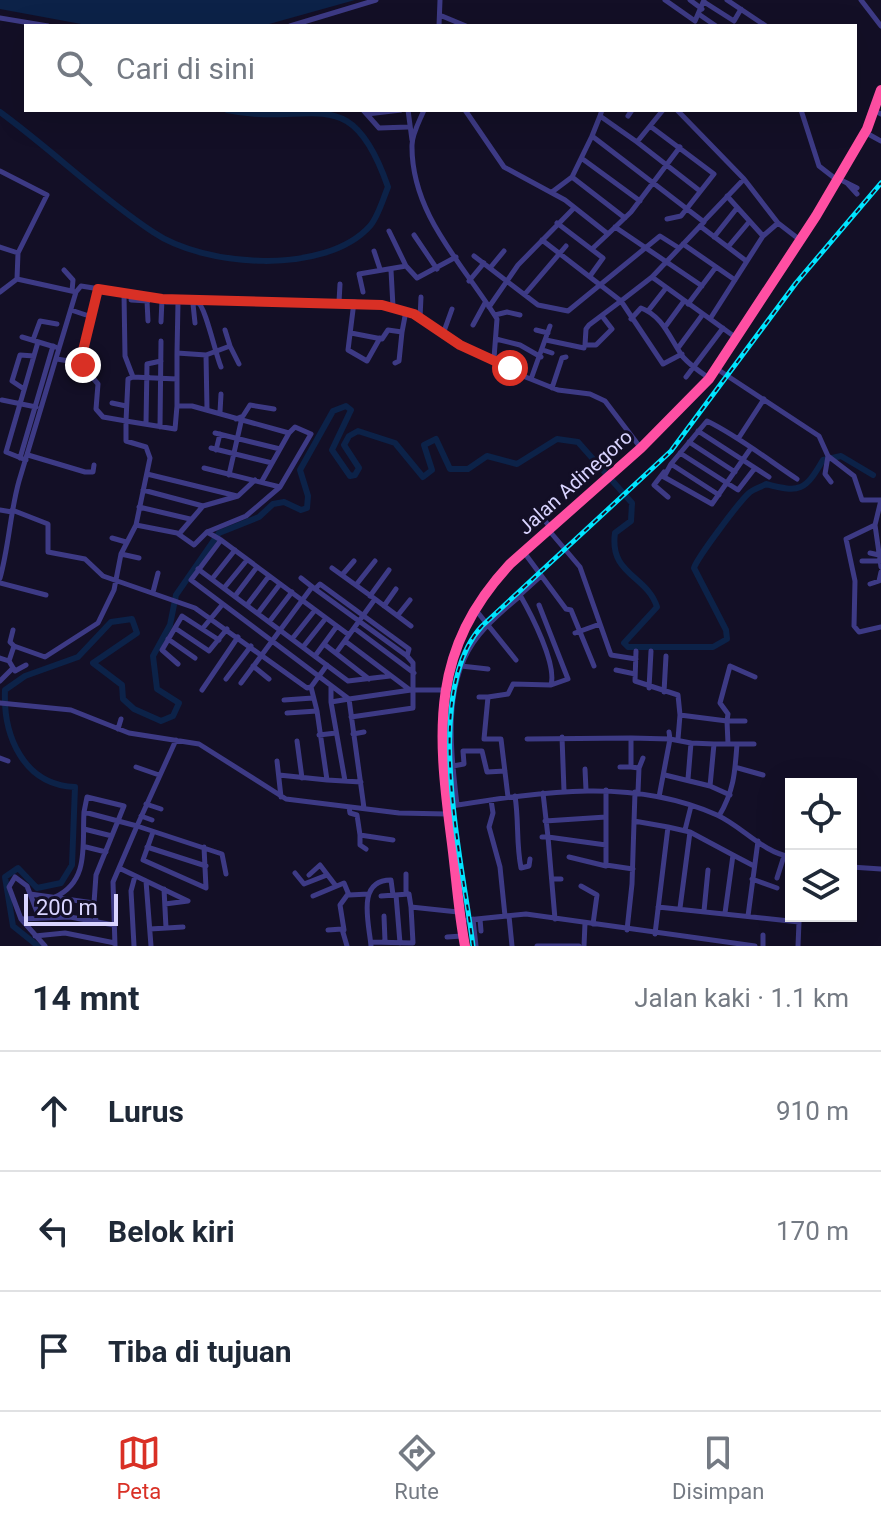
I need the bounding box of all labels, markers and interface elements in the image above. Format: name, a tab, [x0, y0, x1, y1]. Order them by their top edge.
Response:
search box	[24, 24, 857, 112]
icon: search	[52, 46, 96, 90]
text: Cari di sini	[116, 51, 255, 86]
route end	[65, 347, 101, 383]
route start	[492, 350, 528, 386]
street label: Jalan Adinegoro	[513, 425, 637, 539]
map controls	[785, 778, 857, 922]
button: locate	[785, 778, 857, 850]
button: layers	[785, 850, 857, 922]
scale bar	[24, 890, 118, 926]
text: 200 m	[36, 895, 98, 920]
text: 14 mnt	[32, 978, 139, 1018]
text: Jalan kaki · 1.1 km	[634, 983, 849, 1013]
icon: ahead	[32, 1089, 76, 1133]
text: Lurus	[108, 1094, 184, 1129]
text: 910 m	[776, 1096, 849, 1126]
icon: left	[32, 1209, 76, 1253]
text: Belok kiri	[108, 1214, 235, 1249]
text: 170 m	[776, 1216, 849, 1246]
icon: arrive	[32, 1329, 76, 1373]
text: Tiba di tujuan	[108, 1334, 292, 1369]
tab: Peta	[117, 1431, 161, 1504]
tab: Rute	[394, 1431, 439, 1504]
tab: Disimpan	[672, 1431, 764, 1504]

